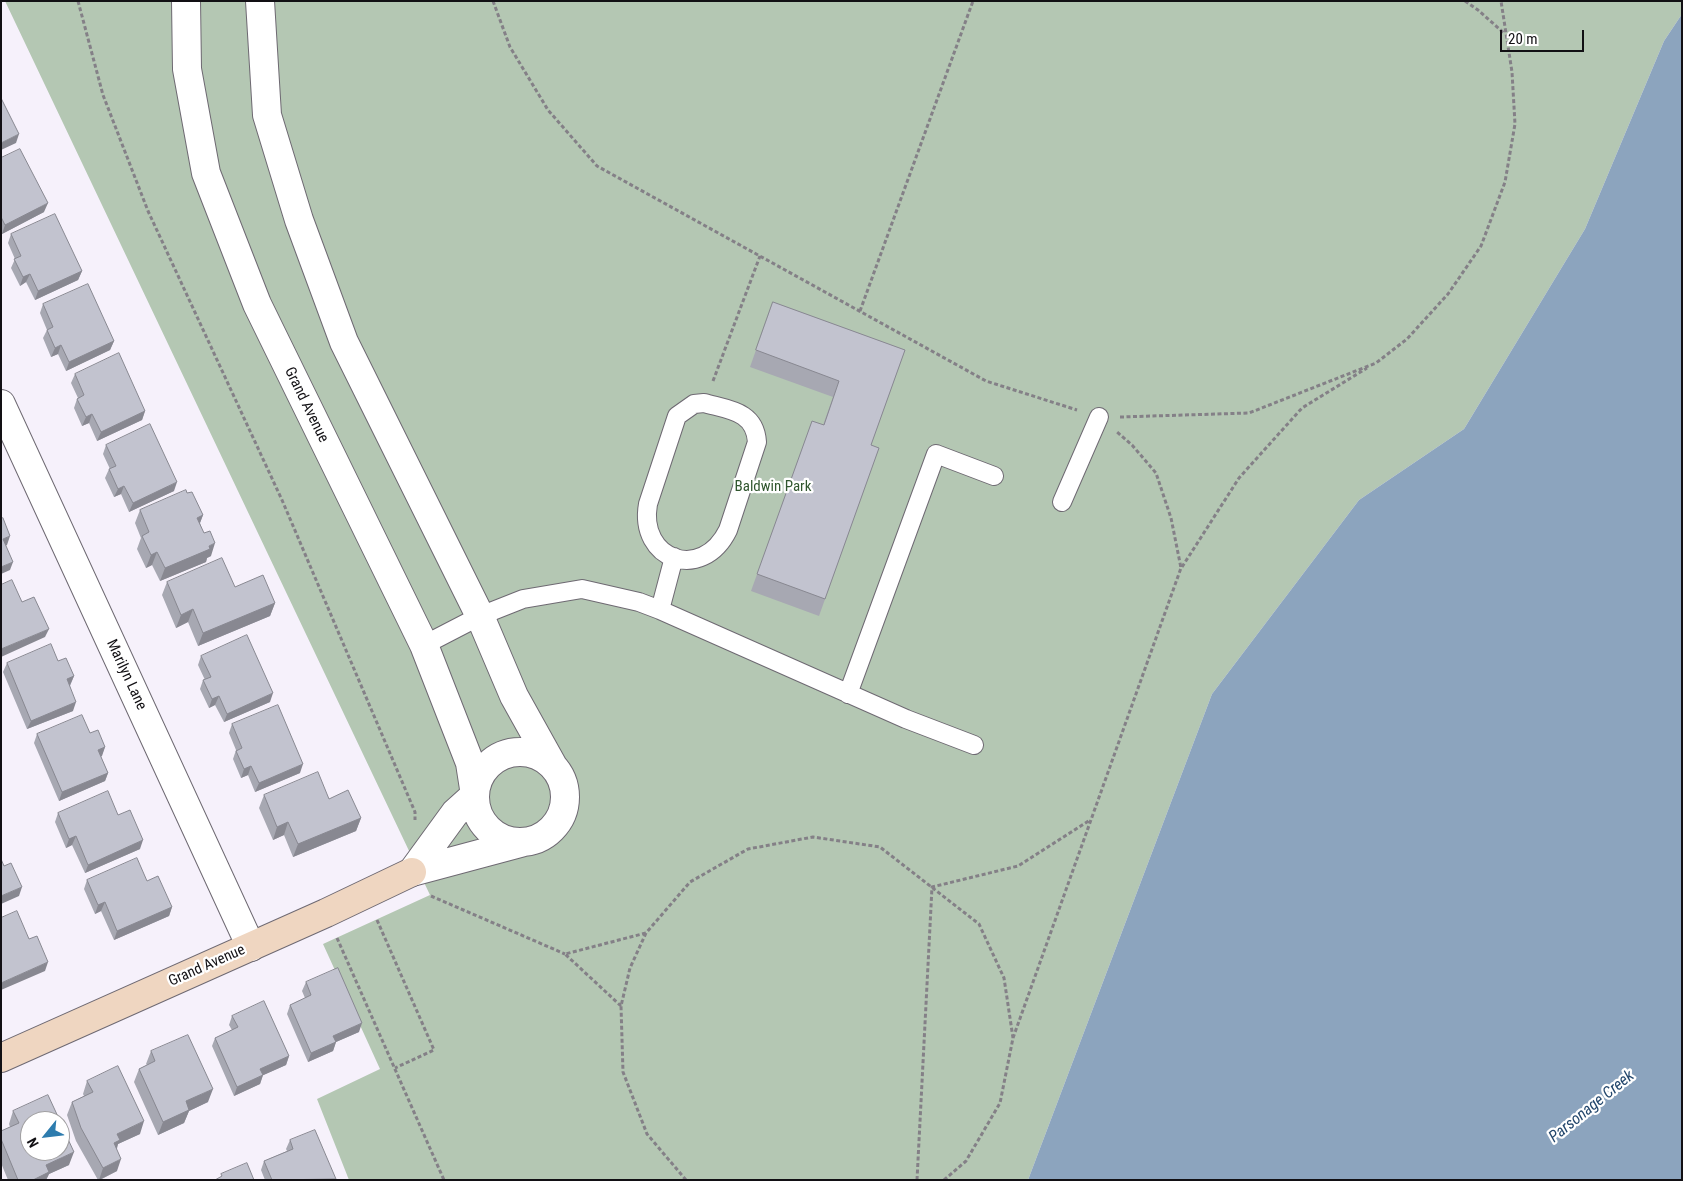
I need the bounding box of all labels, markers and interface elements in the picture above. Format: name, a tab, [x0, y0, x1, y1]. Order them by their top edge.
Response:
scale bar	[1503, 20, 1587, 52]
text: 20 m	[1508, 30, 1538, 48]
street label: Grand Avenue	[280, 364, 332, 446]
park label: Baldwin Park	[735, 478, 811, 496]
street label: Marilyn Lane	[102, 637, 150, 713]
street label: Grand Avenue	[166, 941, 248, 991]
water label: Parsonage Creek	[1546, 1067, 1638, 1147]
north arrow	[20, 1111, 70, 1161]
text: N	[24, 1135, 42, 1150]

